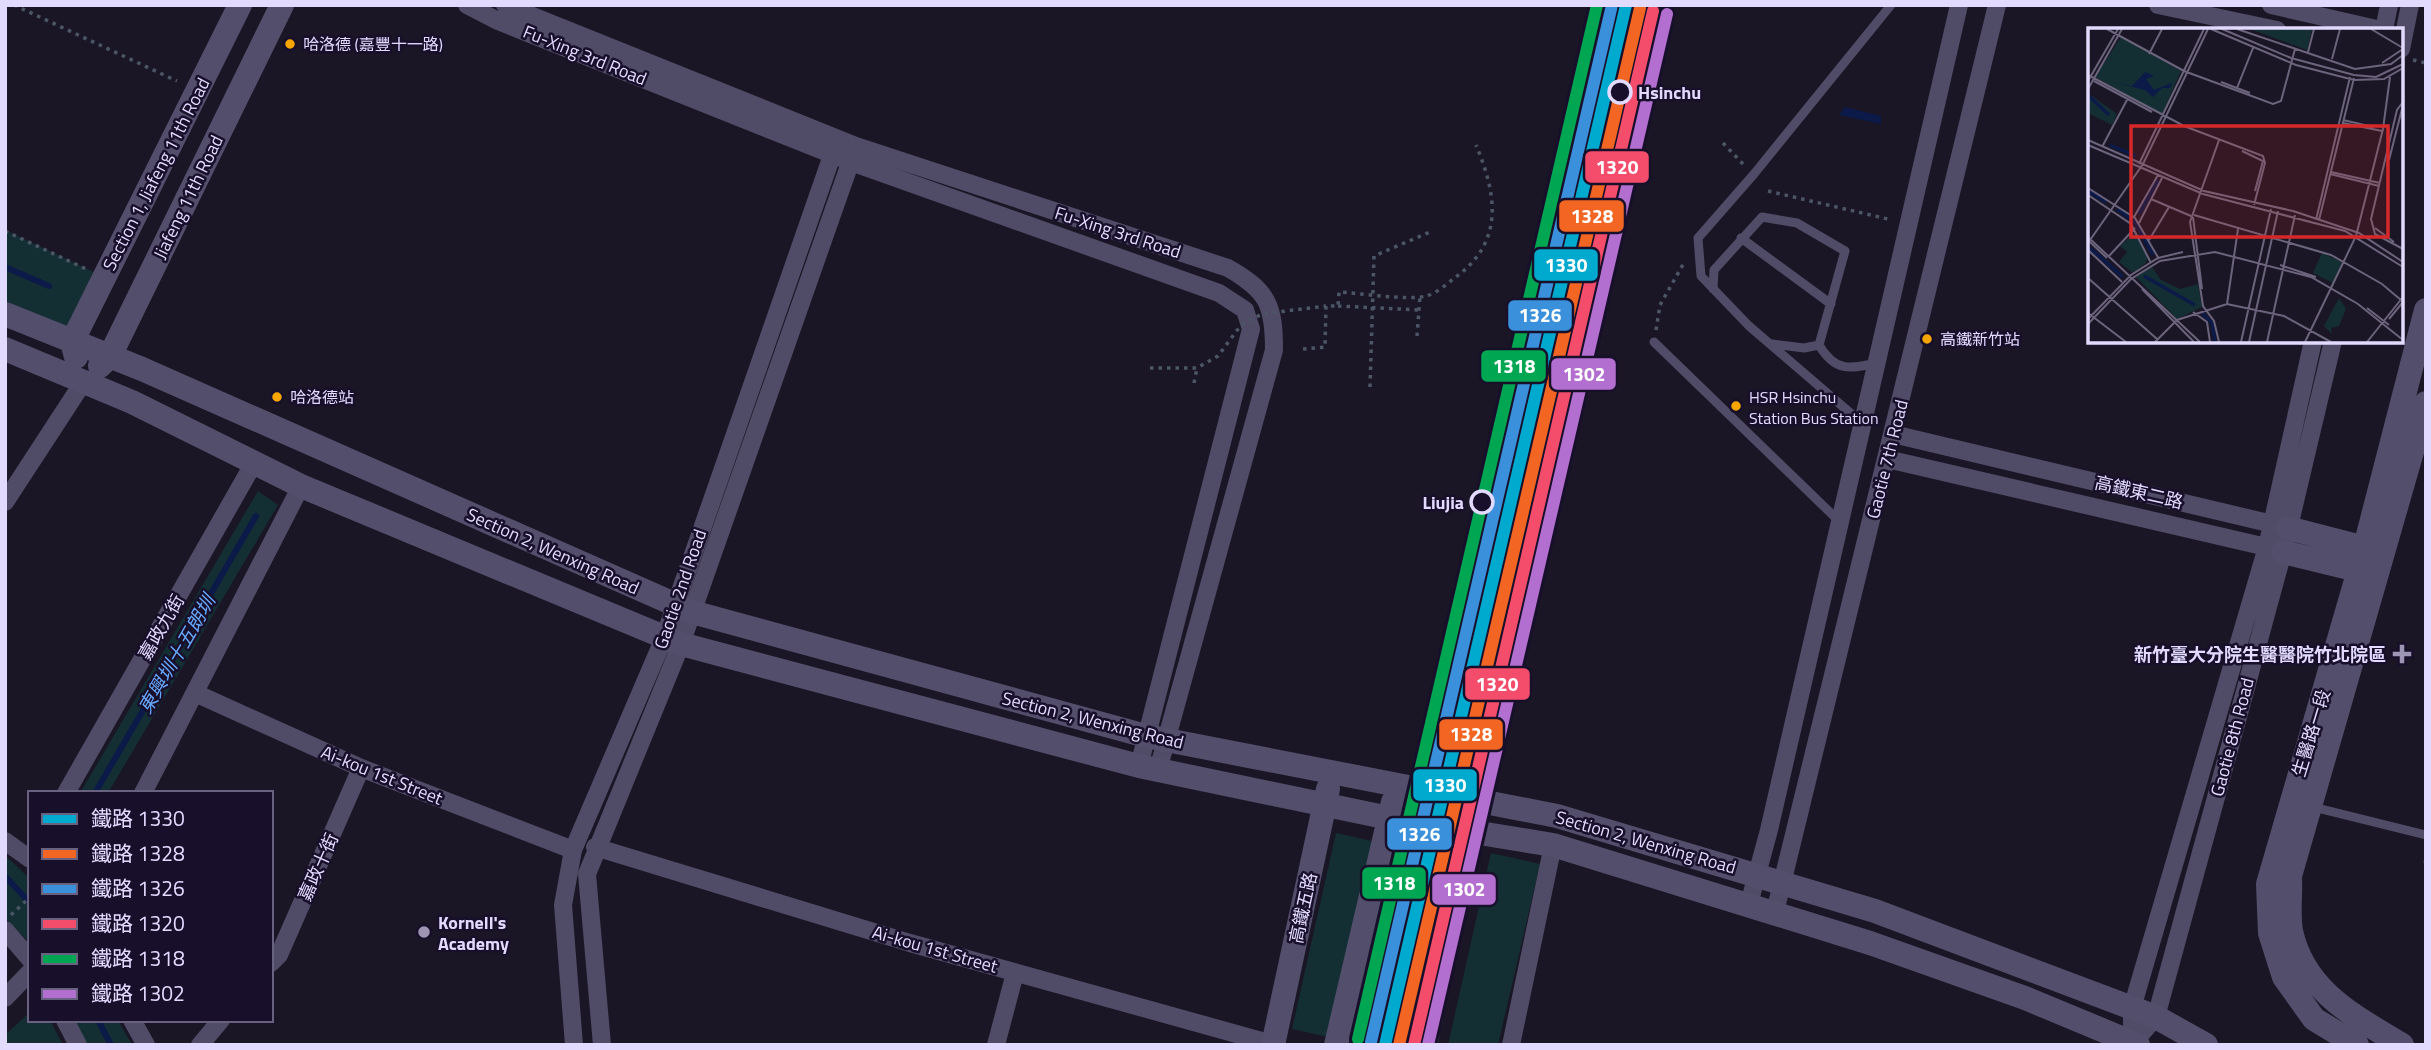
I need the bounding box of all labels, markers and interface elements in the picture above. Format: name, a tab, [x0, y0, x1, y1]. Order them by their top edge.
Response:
street label: Fu-Xing 3rd Road	[519, 18, 651, 92]
inset map	[2088, 28, 2403, 343]
place label: 哈洛德 (嘉豐十一路)	[303, 32, 443, 56]
marker: 哈洛德 (嘉豐十一路)	[283, 37, 297, 51]
street label: Section 1, Jiafeng 11th Road	[98, 74, 214, 274]
place label: Hsinchu	[1638, 79, 1701, 106]
marker: Hsinchu	[1608, 80, 1632, 104]
street label: Jiafeng 11th Road	[149, 132, 227, 262]
line badge: 1320	[1584, 150, 1650, 184]
text: 1320	[1596, 152, 1639, 181]
street label: Fu-Xing 3rd Road	[1051, 199, 1185, 265]
line badge: 1328	[1558, 199, 1625, 233]
text: 1328	[1571, 201, 1614, 230]
line badge: 1330	[1533, 248, 1599, 282]
text: 1330	[1545, 250, 1588, 279]
line badge: 1326	[1507, 299, 1573, 332]
text: 1326	[1519, 300, 1562, 329]
place label: 高鐵新竹站	[1940, 327, 2020, 351]
marker: 高鐵新竹站	[1920, 332, 1934, 346]
line badge: 1318	[1480, 349, 1547, 383]
text: 1318	[1493, 351, 1536, 380]
line badge: 1302	[1550, 357, 1617, 391]
text: 1302	[1563, 359, 1605, 388]
place label: 哈洛德站	[290, 385, 354, 409]
place label: HSR Hsinchu Station Bus Station	[1749, 385, 1878, 430]
marker: 哈洛德站	[270, 390, 284, 404]
street label: Gaotie 7th Road	[1859, 397, 1915, 521]
marker: HSR Hsinchu Station Bus Station	[1729, 399, 1743, 413]
street label: 高鐵東二路	[2092, 469, 2186, 515]
place label: Liujia	[1422, 489, 1464, 516]
marker: Liujia	[1470, 490, 1494, 514]
street label: Section 2, Wenxing Road	[462, 501, 644, 601]
street label: Gaotie 2nd Road	[647, 525, 713, 653]
water label: 東興圳十五朗圳	[130, 587, 223, 719]
street label: 嘉政九街	[131, 589, 191, 665]
place label: 新竹臺大分院生醫醫院竹北院區	[2134, 641, 2386, 668]
marker: 新竹臺大分院生醫醫院竹北院區	[2392, 644, 2412, 664]
line badge: 1320	[1464, 667, 1531, 701]
text: 1320	[1476, 669, 1519, 698]
street label: Gaotie 8th Road	[2203, 675, 2261, 799]
street label: Section 2, Wenxing Road	[999, 684, 1187, 756]
street label: 生醫路一段	[2285, 686, 2337, 780]
line badge: 1328	[1438, 718, 1504, 751]
text: 1328	[1450, 719, 1493, 748]
street label: Ai-kou 1st Street	[317, 738, 448, 812]
line badge: 1330	[1412, 768, 1478, 802]
text: 1330	[1424, 770, 1467, 799]
legend	[28, 791, 273, 1022]
text: 鐵路 1330	[91, 802, 185, 834]
street label: Section 2, Wenxing Road	[1553, 803, 1739, 881]
line badge: 1326	[1386, 817, 1453, 851]
text: 1326	[1398, 819, 1441, 848]
street label: 嘉政十街	[291, 829, 345, 905]
text: 鐵路 1328	[91, 837, 185, 869]
line badge: 1318	[1361, 866, 1427, 900]
text: 1318	[1373, 868, 1416, 897]
street label: 高鐵五路	[1282, 870, 1324, 946]
text: 鐵路 1326	[91, 872, 185, 904]
line badge: 1302	[1431, 873, 1497, 906]
text: 1302	[1443, 874, 1485, 903]
text: 鐵路 1320	[91, 907, 185, 939]
place label: Kornell's Academy	[438, 909, 509, 957]
street label: Ai-kou 1st Street	[869, 918, 1001, 980]
marker: Kornell's Academy	[416, 924, 432, 940]
text: 鐵路 1318	[91, 942, 185, 974]
text: 鐵路 1302	[91, 977, 185, 1009]

